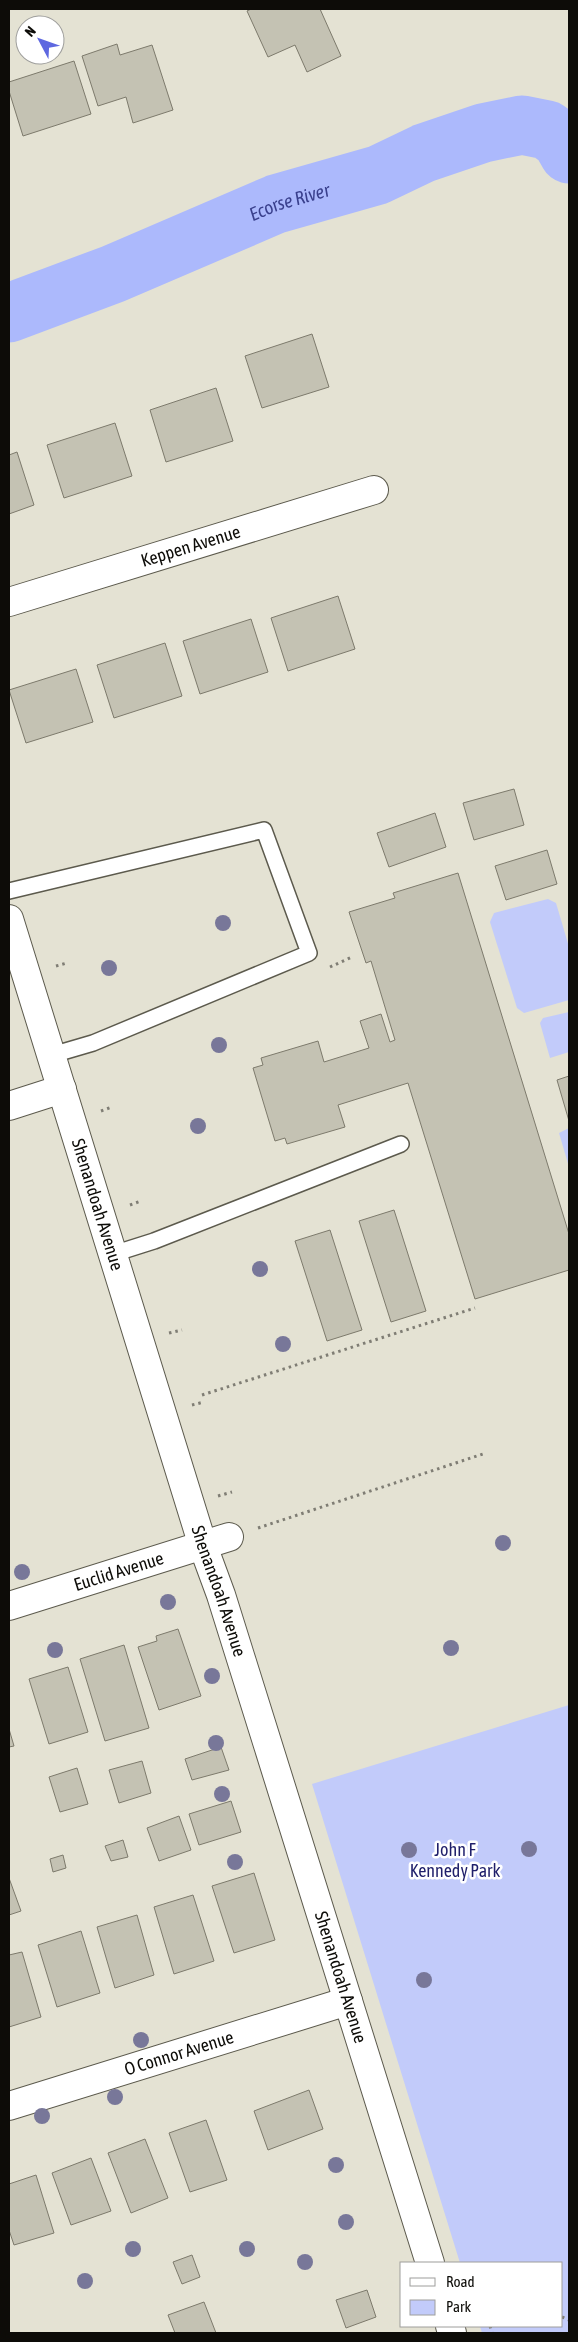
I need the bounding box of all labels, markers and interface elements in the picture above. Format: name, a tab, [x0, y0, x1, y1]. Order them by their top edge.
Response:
north arrow	[15, 15, 65, 65]
text: N	[21, 23, 39, 40]
water label: Ecorse River	[246, 178, 333, 225]
street label: Keppen Avenue	[138, 521, 243, 571]
street label: Shenandoah Avenue	[68, 1136, 128, 1273]
street label: Shenandoah Avenue	[187, 1523, 251, 1659]
street label: Euclid Avenue	[71, 1547, 166, 1595]
park label: John F Kennedy Park	[410, 1839, 500, 1881]
street label: Shenandoah Avenue	[311, 1909, 372, 2045]
street label: O Connor Avenue	[122, 2026, 236, 2080]
legend	[400, 2262, 563, 2327]
text: Road	[446, 2273, 475, 2290]
text: Park	[446, 2298, 471, 2315]

